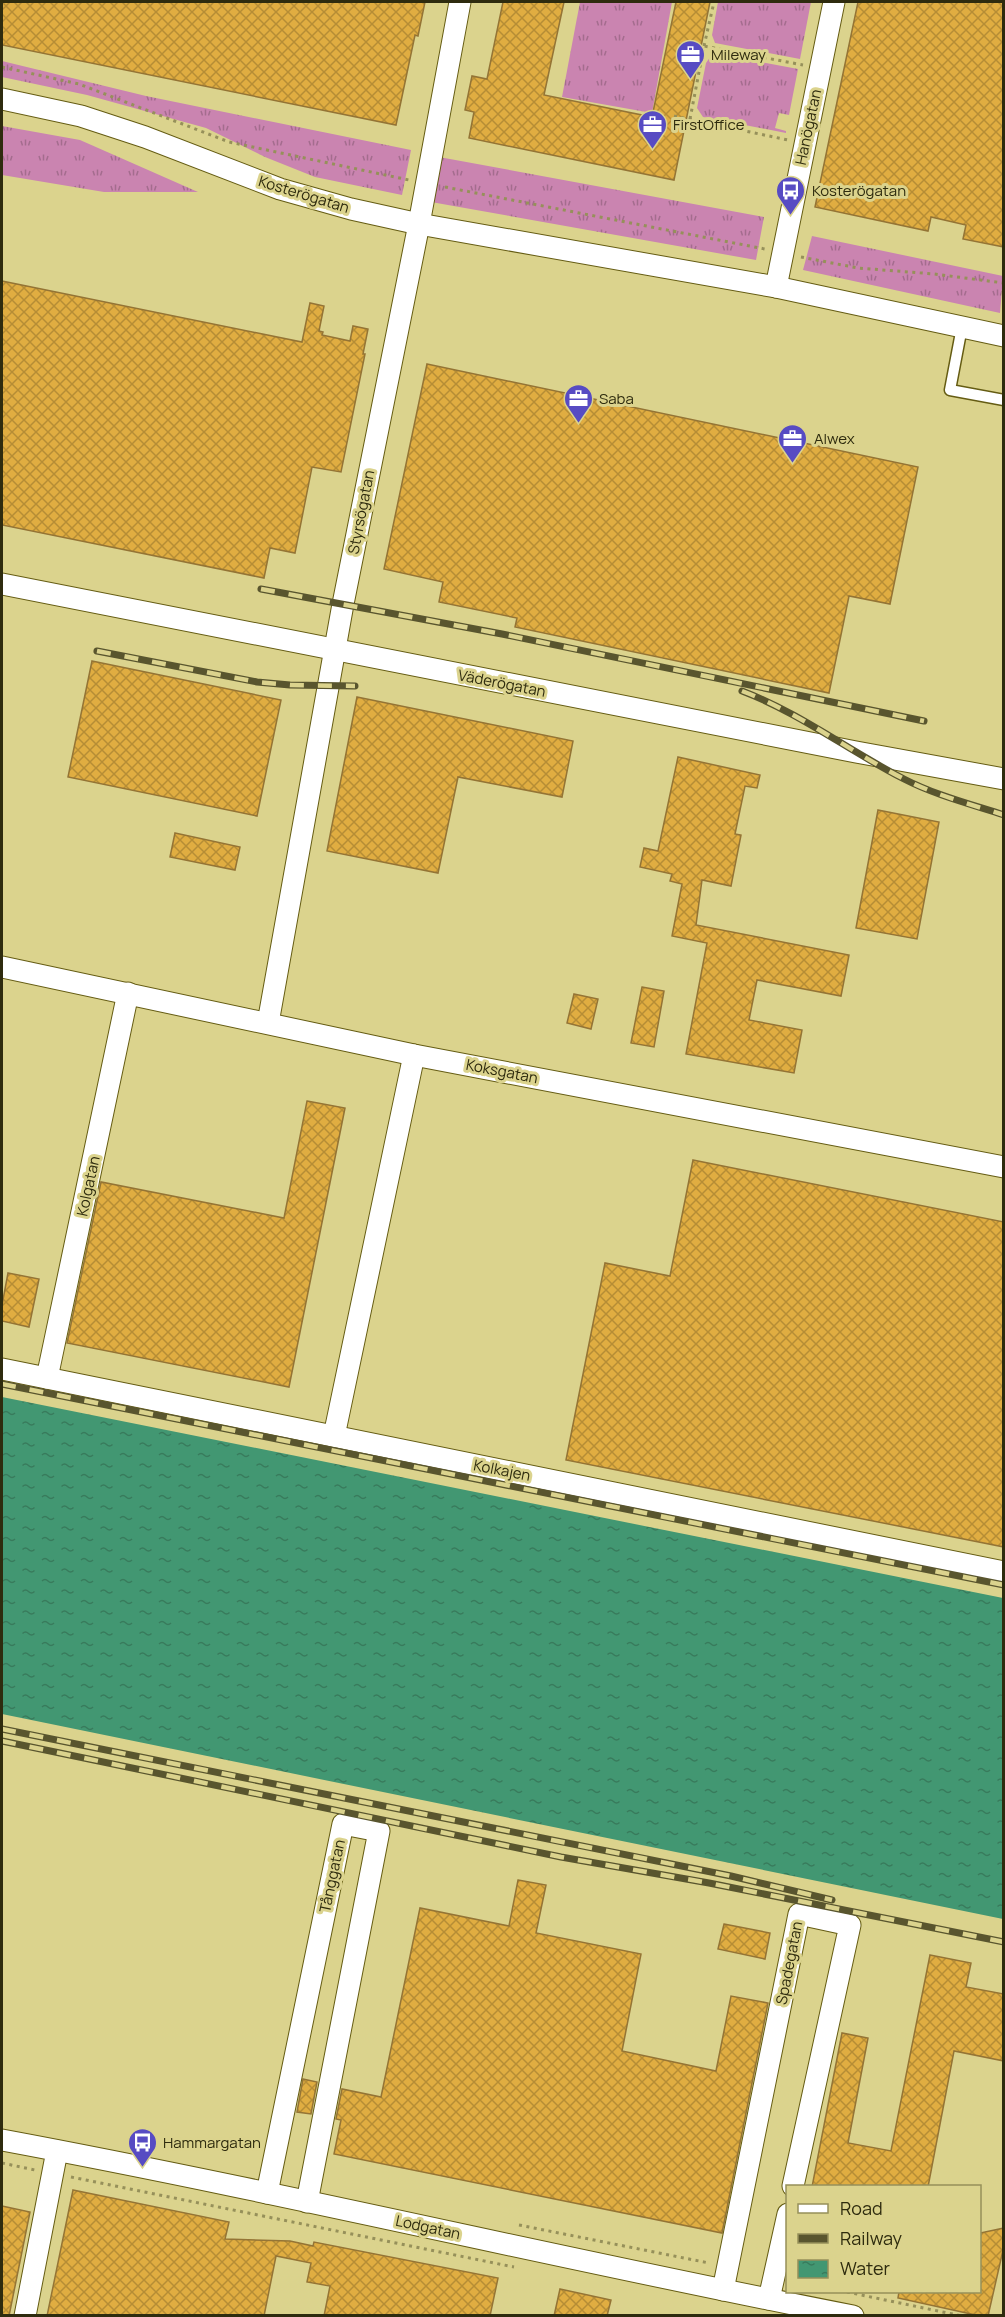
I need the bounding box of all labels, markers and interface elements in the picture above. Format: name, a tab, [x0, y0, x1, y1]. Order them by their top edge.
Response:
office icon: Mileway	[674, 38, 706, 80]
place label: Mileway	[711, 44, 766, 65]
street label: Hanögatan	[790, 87, 826, 167]
office icon: FirstOffice	[636, 108, 668, 150]
place label: FirstOffice	[673, 114, 745, 135]
street label: Kosterögatan	[256, 170, 352, 218]
bus stop icon: Kosterögatan	[775, 174, 807, 216]
place label: Kosterögatan	[812, 180, 906, 201]
office icon: Saba	[562, 382, 594, 424]
place label: Saba	[599, 388, 634, 409]
office icon: Alwex	[777, 422, 809, 464]
place label: Alwex	[814, 428, 855, 449]
street label: Styrsögatan	[343, 468, 379, 556]
street label: Väderögatan	[456, 664, 548, 702]
street label: Koksgatan	[464, 1054, 540, 1088]
street label: Kolgatan	[71, 1154, 105, 1218]
street label: Kolkajen	[472, 1454, 532, 1486]
street label: Tånggatan	[314, 1837, 350, 1915]
street label: Spadegatan	[771, 1919, 807, 2007]
bus stop icon: Hammargatan	[126, 2126, 158, 2168]
place label: Hammargatan	[163, 2132, 261, 2153]
legend	[786, 2185, 981, 2293]
text: Road	[840, 2196, 883, 2220]
street label: Lodgatan	[394, 2210, 462, 2244]
text: Railway	[840, 2226, 902, 2250]
text: Water	[840, 2256, 890, 2280]

